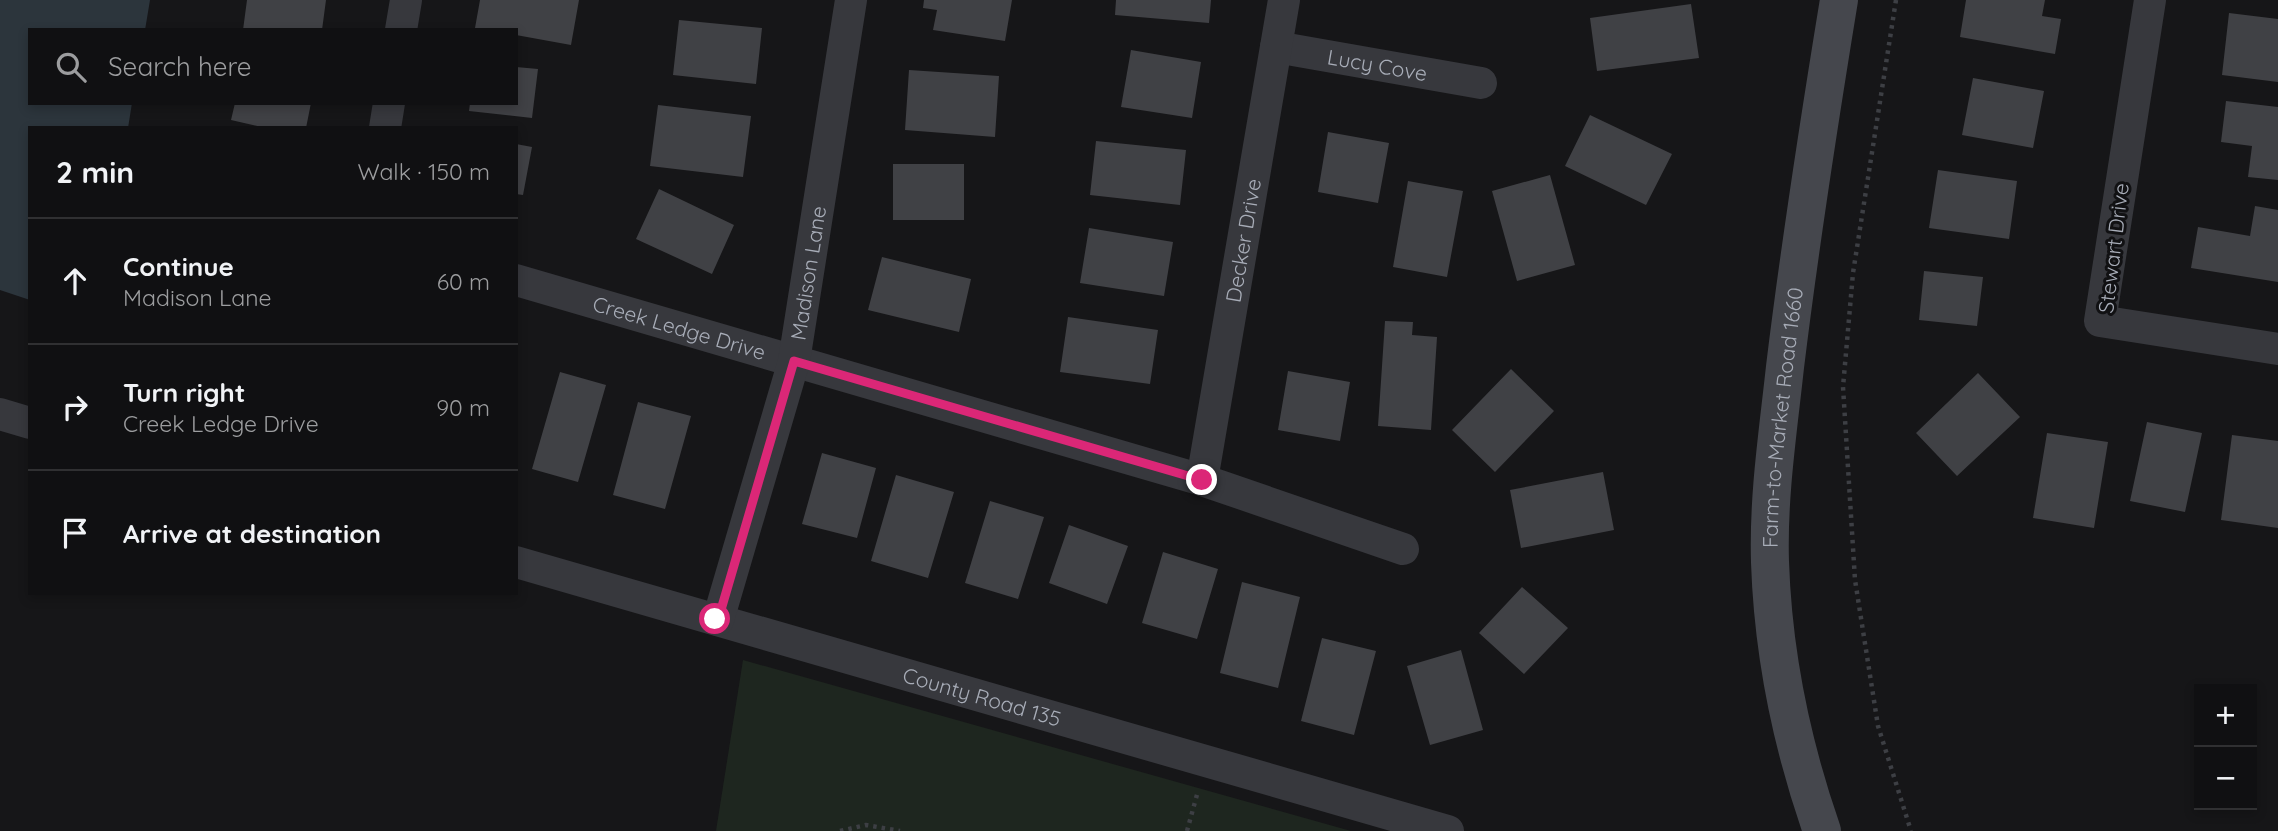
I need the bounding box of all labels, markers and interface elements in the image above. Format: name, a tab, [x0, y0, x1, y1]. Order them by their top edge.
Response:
search box	[28, 28, 518, 105]
street label: Lucy Cove	[1326, 43, 1429, 86]
icon: search	[52, 48, 90, 86]
text: Search here	[108, 50, 252, 83]
text: 2 min	[56, 153, 134, 191]
text: Walk · 150 m	[357, 157, 490, 186]
street label: Decker Drive	[1220, 177, 1266, 304]
street label: Stewart Drive	[2092, 182, 2134, 314]
street label: Madison Lane	[784, 204, 831, 342]
text: Continue	[123, 250, 234, 283]
icon: ahead	[56, 262, 94, 300]
text: 60 m	[437, 267, 490, 296]
text: Madison Lane	[123, 283, 272, 312]
street label: Farm-to-Market Road 1660	[1757, 286, 1808, 548]
street label: Creek Ledge Drive	[590, 290, 769, 365]
text: Turn right	[123, 376, 245, 409]
icon: right	[56, 388, 94, 426]
text: 90 m	[436, 393, 490, 422]
text: Creek Ledge Drive	[123, 409, 319, 438]
route end	[1186, 464, 1217, 495]
icon: arrive	[56, 514, 94, 552]
text: Arrive at destination	[123, 517, 381, 550]
route start	[699, 603, 730, 634]
street label: County Road 135	[900, 661, 1064, 732]
map controls	[2194, 684, 2257, 810]
button: +	[2194, 684, 2257, 747]
button: −	[2194, 747, 2257, 810]

